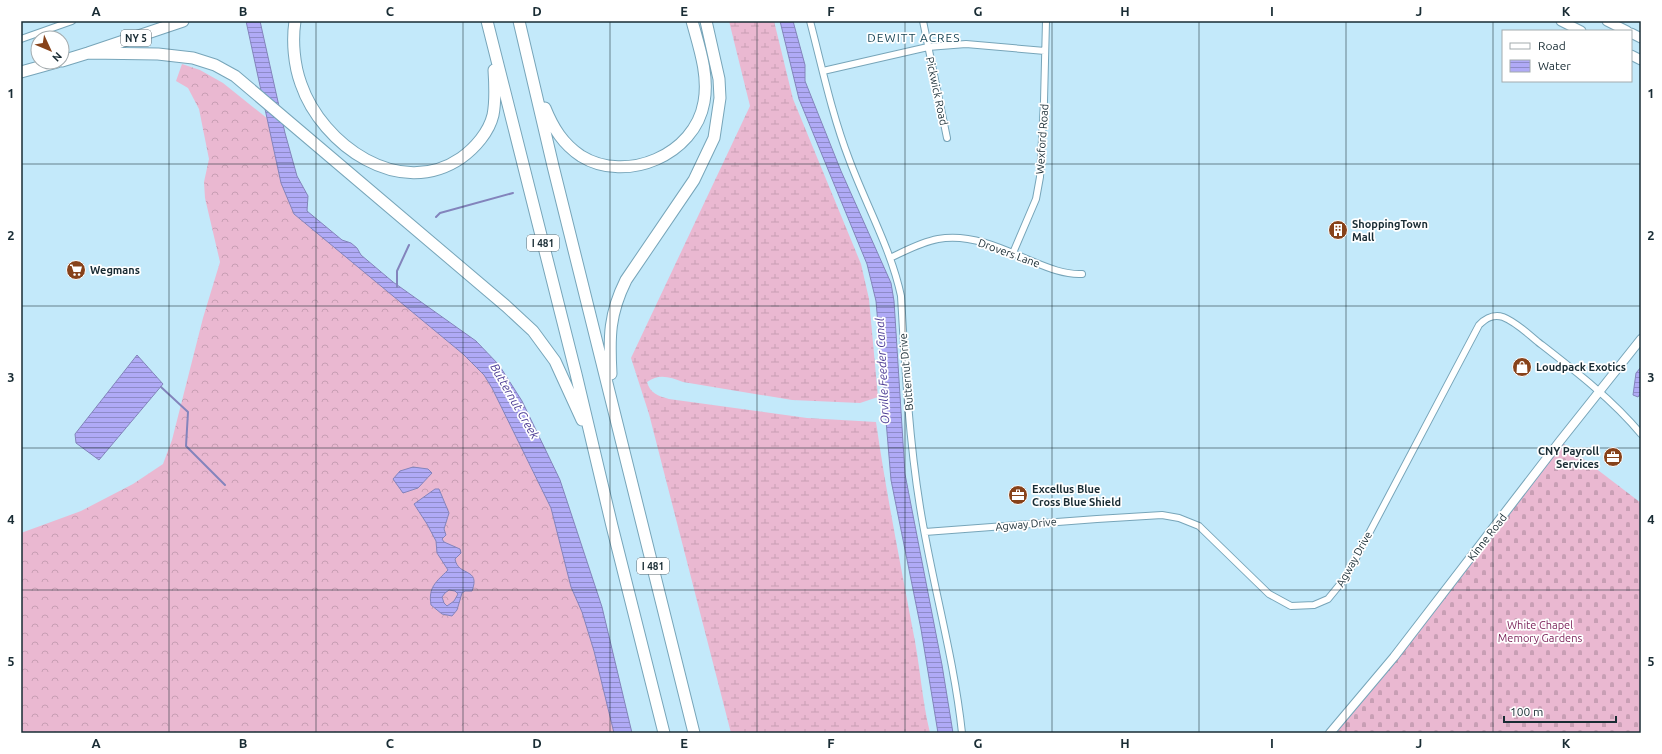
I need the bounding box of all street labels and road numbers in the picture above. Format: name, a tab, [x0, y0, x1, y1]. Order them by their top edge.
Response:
road number: NY 5	[121, 30, 151, 46]
street label: Pickwick Road	[924, 56, 950, 126]
street label: Wexford Road	[1034, 103, 1050, 175]
road number: I 481	[527, 235, 559, 251]
street label: Drovers Lane	[976, 236, 1042, 270]
street label: Butternut Drive	[897, 333, 915, 411]
street label: Kinne Road	[1465, 511, 1509, 563]
street label: Agway Drive	[995, 515, 1057, 533]
street label: Agway Drive	[1334, 529, 1374, 589]
road number: I 481	[637, 558, 669, 574]

